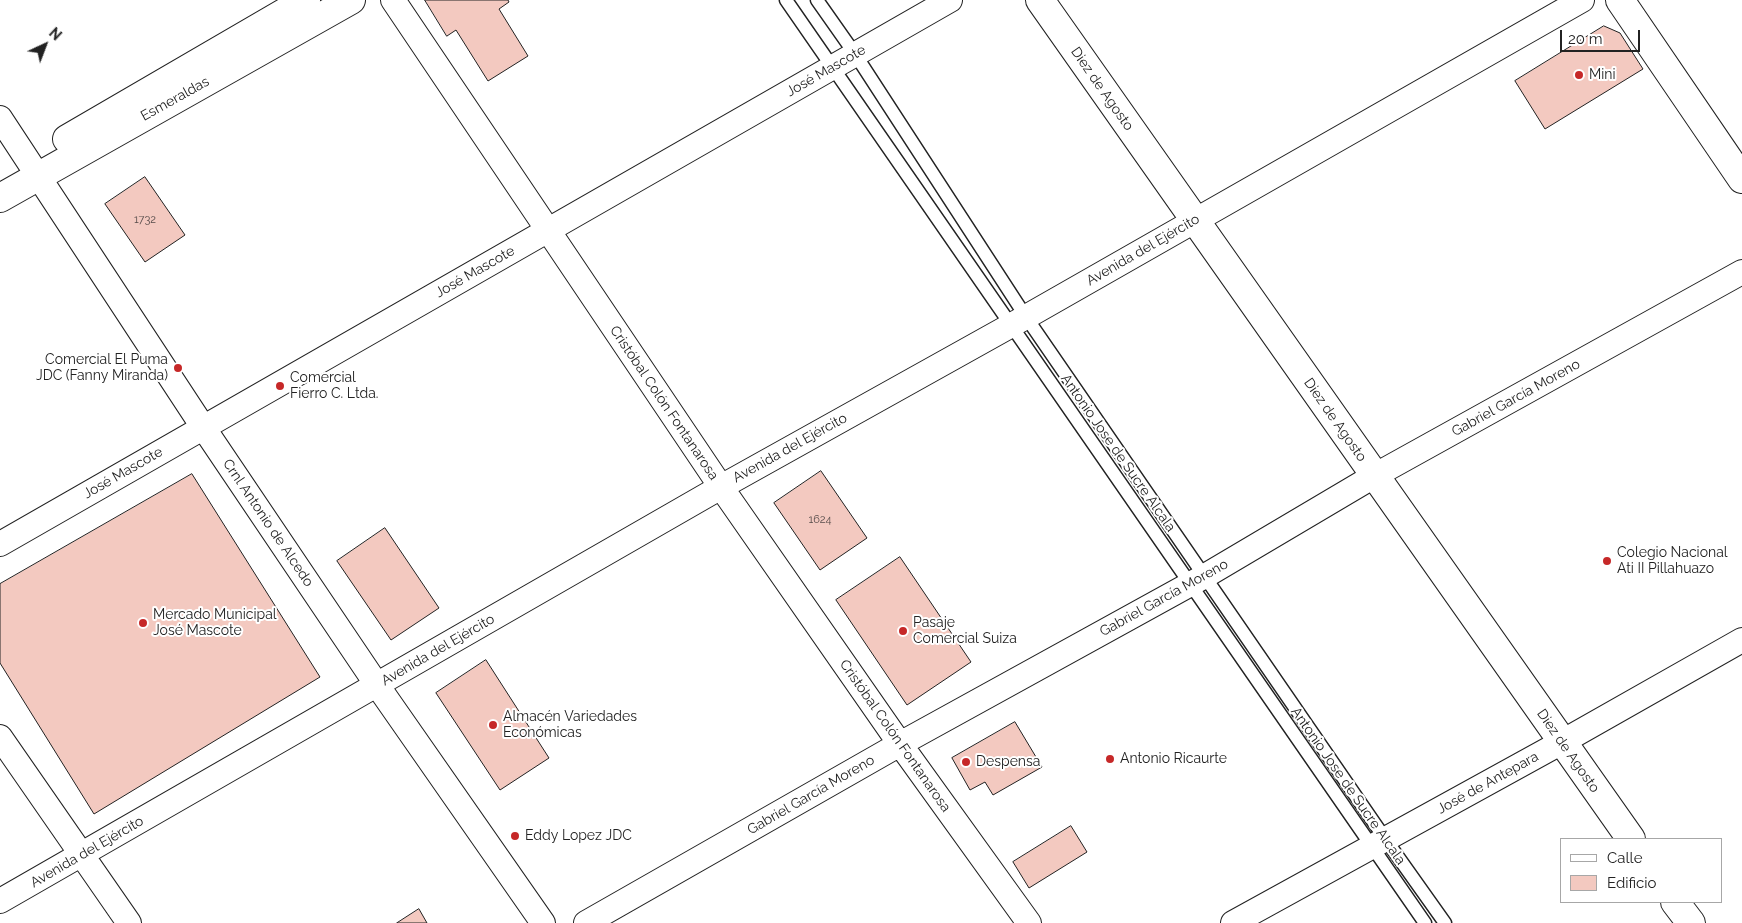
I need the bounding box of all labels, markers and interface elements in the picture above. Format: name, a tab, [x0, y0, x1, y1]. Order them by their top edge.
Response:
north arrow	[20, 20, 70, 70]
scale bar	[1562, 20, 1642, 52]
text: N	[46, 25, 65, 44]
text: 20 m	[1568, 30, 1603, 48]
street label: José Mascote	[783, 42, 869, 100]
street label: Diez de Agosto	[1067, 44, 1137, 134]
place label: Mini	[1589, 67, 1616, 83]
marker: Mini	[1573, 69, 1585, 81]
street label: Esmeraldas	[138, 73, 212, 125]
street label: Avenida del Ejército	[1083, 211, 1203, 289]
house number: 1732	[134, 213, 156, 227]
street label: José Mascote	[432, 243, 518, 301]
street label: Cristóbal Colón Fontanarosa	[606, 323, 722, 483]
place label: Comercial El Puma JDC (Fanny Miranda)	[36, 352, 168, 384]
street label: Gabriel García Moreno	[1449, 356, 1583, 440]
marker: Comercial El Puma JDC (Fanny Miranda)	[172, 362, 184, 374]
place label: Comercial Fierro C. Ltda.	[290, 370, 378, 402]
street label: Antonio Jose de Sucre Alcala	[1057, 371, 1179, 535]
street label: Diez de Agosto	[1300, 375, 1370, 465]
marker: Comercial Fierro C. Ltda.	[274, 380, 286, 392]
street label: Avenida del Ejército	[730, 410, 850, 486]
street label: José Mascote	[80, 444, 166, 502]
street label: Crnl Antonio de Alcedo	[219, 456, 317, 590]
house number: 1624	[808, 513, 832, 527]
place label: Colegio Nacional Ati II Pillahuazo	[1617, 545, 1728, 578]
marker: Colegio Nacional Ati II Pillahuazo	[1601, 555, 1613, 567]
street label: Gabriel García Moreno	[1097, 556, 1231, 640]
place label: Mercado Municipal José Mascote	[153, 607, 277, 640]
street label: Avenida del Ejército	[378, 611, 498, 689]
place label: Pasaje Comercial Suiza	[913, 615, 1017, 648]
marker: Mercado Municipal José Mascote	[137, 617, 149, 629]
marker: Pasaje Comercial Suiza	[897, 625, 909, 637]
street label: Cristóbal Colón Fontanarosa	[836, 656, 954, 816]
street label: Antonio Jose de Sucre Alcala	[1287, 704, 1409, 868]
street label: Diez de Agosto	[1533, 706, 1603, 796]
place label: Almacén Variedades Económicas	[503, 709, 637, 742]
marker: Almacén Variedades Económicas	[487, 719, 499, 731]
street label: José de Antepara	[1434, 748, 1542, 818]
place label: Antonio Ricaurte	[1120, 751, 1227, 767]
street label: Gabriel García Moreno	[744, 752, 878, 838]
marker: Antonio Ricaurte	[1104, 753, 1116, 765]
place label: Despensa	[976, 754, 1040, 770]
marker: Despensa	[960, 756, 972, 768]
street label: Avenida del Ejército	[27, 813, 147, 891]
place label: Eddy Lopez JDC	[525, 828, 632, 844]
marker: Eddy Lopez JDC	[509, 830, 521, 842]
legend	[1560, 838, 1722, 903]
text: Calle	[1607, 849, 1642, 867]
text: Edificio	[1607, 874, 1657, 892]

